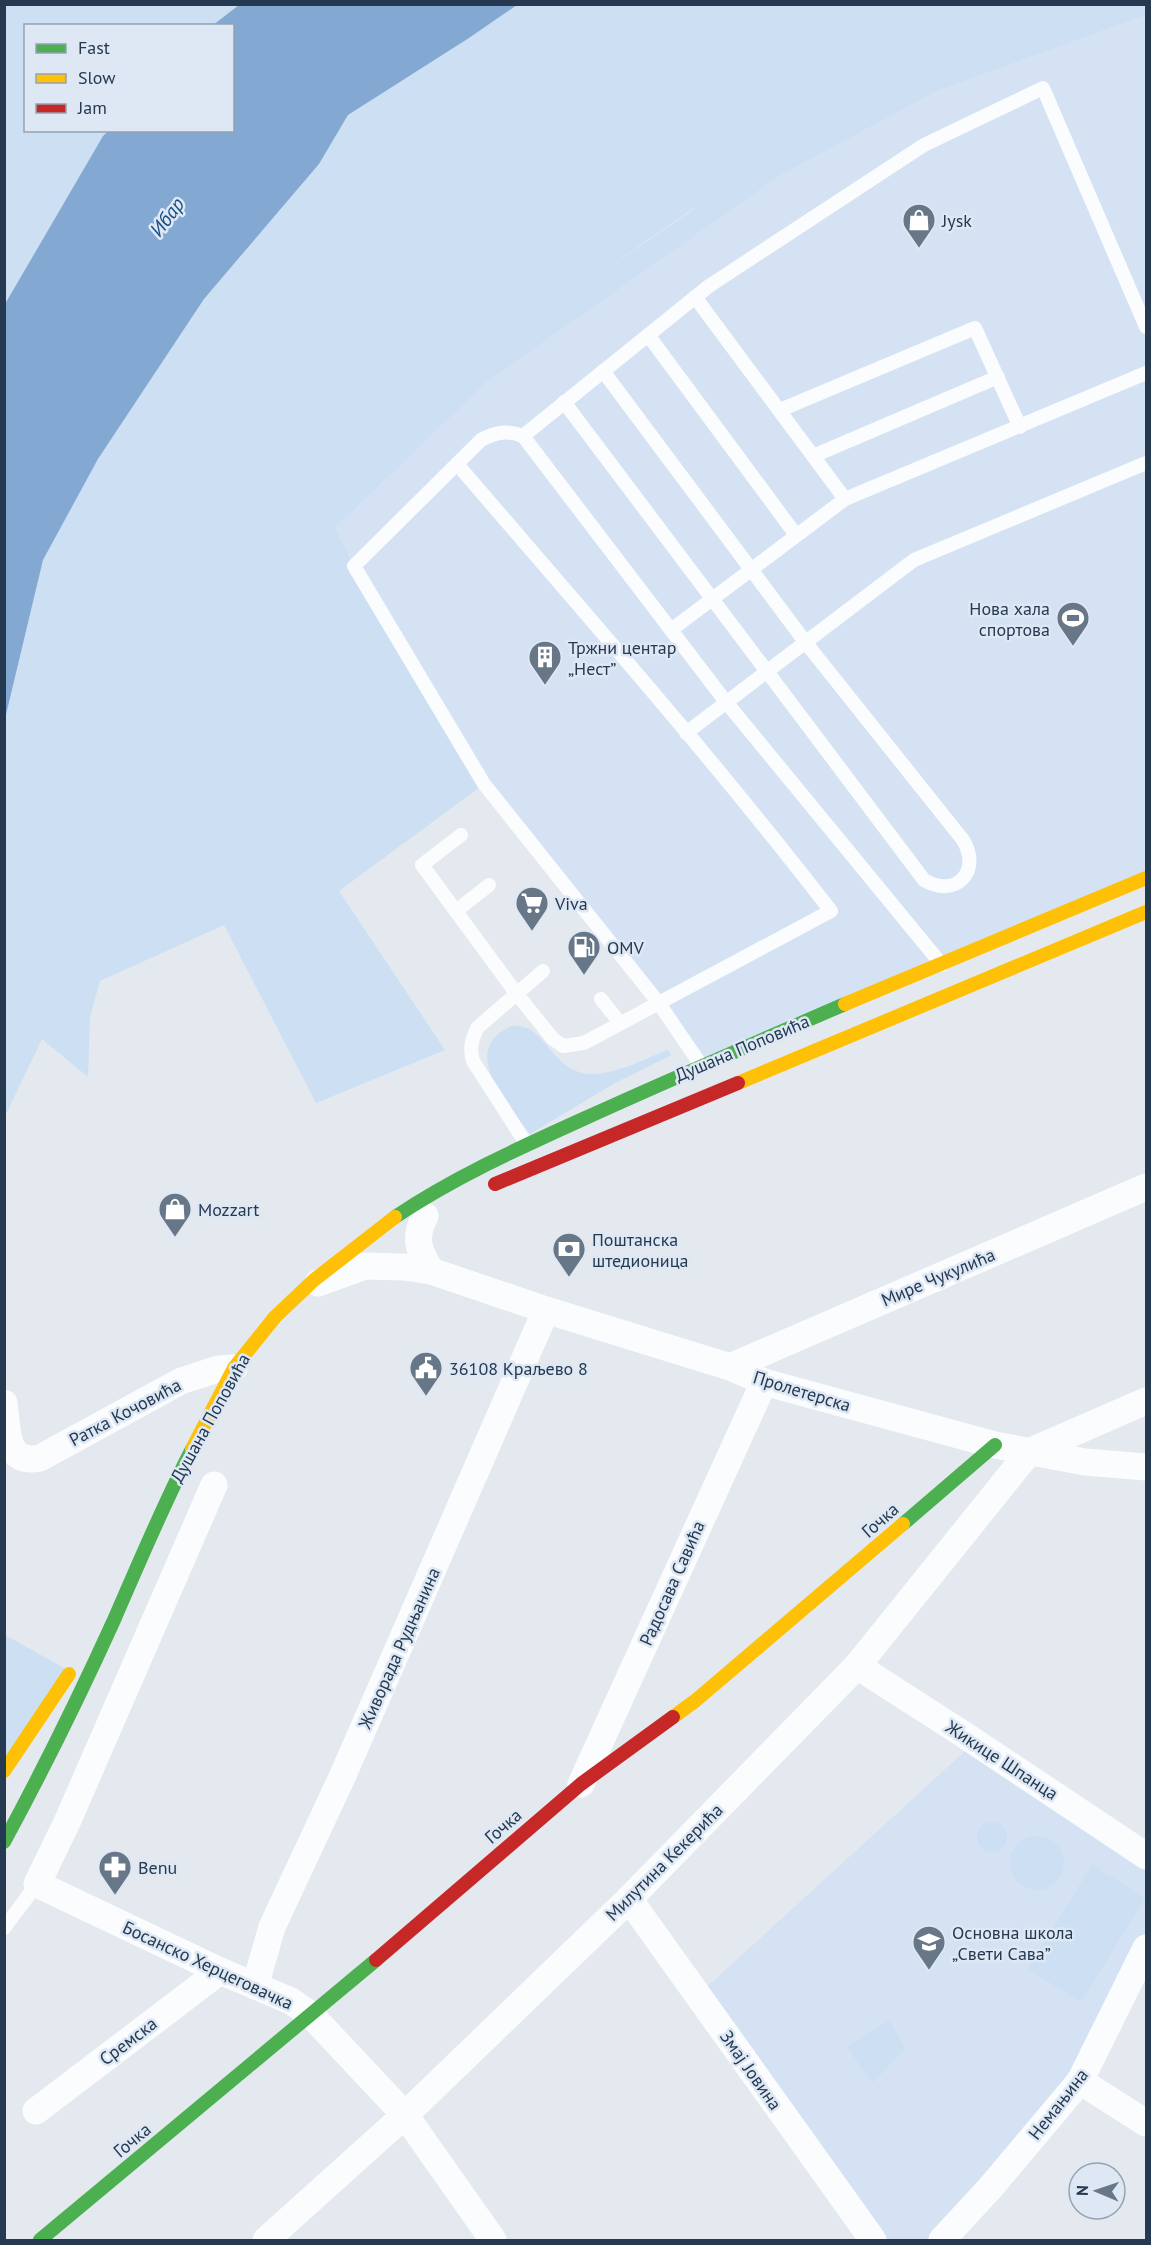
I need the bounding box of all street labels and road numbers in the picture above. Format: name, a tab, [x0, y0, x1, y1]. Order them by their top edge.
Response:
street label: Душана Поповића	[671, 1009, 813, 1087]
street label: Мире Чукулића	[878, 1243, 998, 1311]
street label: Душана Поповића	[165, 1349, 255, 1487]
street label: Пролетерска	[750, 1365, 854, 1417]
street label: Ратка Кочовића	[65, 1373, 185, 1451]
street label: Гочка	[857, 1498, 903, 1542]
street label: Радосава Савића	[634, 1517, 710, 1649]
street label: Живорада Рудњанина	[353, 1564, 445, 1733]
street label: Жикице Шпанца	[941, 1715, 1063, 1805]
street label: Милутина Кекерића	[600, 1798, 728, 1926]
street label: Гочка	[480, 1804, 526, 1848]
street label: Босанско Херцеговачка	[119, 1915, 297, 2015]
street label: Сремска	[95, 2012, 161, 2070]
street label: Змај Јовина	[715, 2026, 787, 2114]
street label: Немањина	[1023, 2064, 1093, 2144]
street label: Гочка	[109, 2118, 155, 2162]

